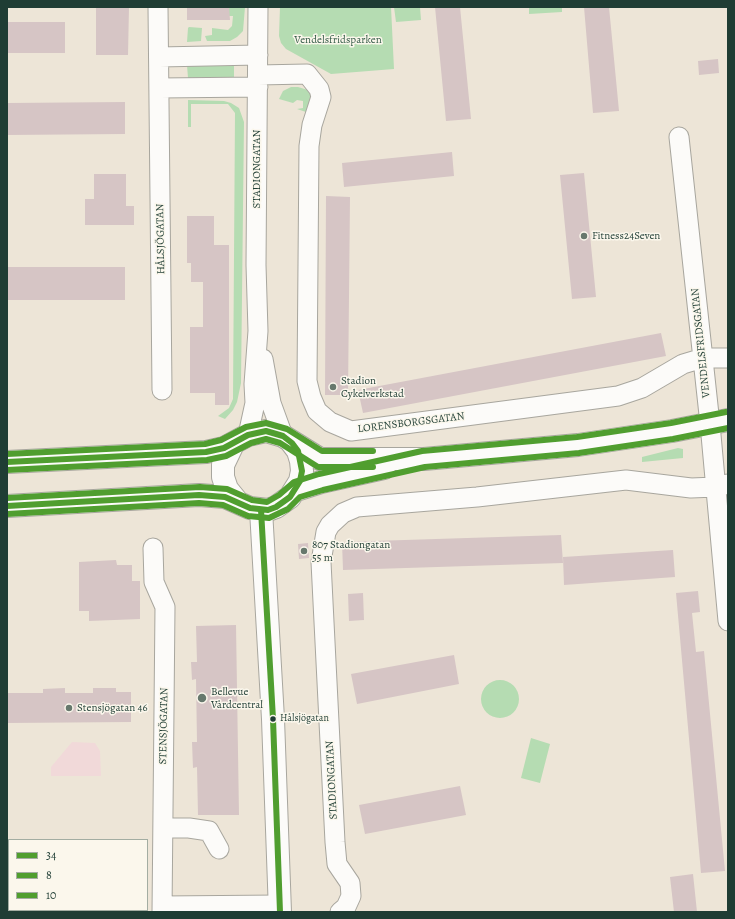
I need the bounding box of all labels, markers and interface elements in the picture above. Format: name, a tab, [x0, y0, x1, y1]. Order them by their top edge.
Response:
park label: Vendelsfridsparken	[294, 33, 382, 47]
street label: STADIONGATAN	[250, 130, 264, 208]
street label: HÅLSJÖGATAN	[154, 204, 168, 274]
place label: Fitness24Seven	[592, 229, 660, 243]
marker: Fitness24Seven	[579, 231, 589, 241]
street label: VENDELSFRIDSGATAN	[689, 288, 713, 398]
place label: Stadion Cykelverkstad	[341, 374, 404, 400]
marker: Stadion Cykelverkstad	[328, 382, 338, 392]
street label: LORENSBORGSGATAN	[357, 410, 465, 436]
place label: 807 Stadiongatan 55 m	[312, 538, 390, 564]
marker: 807 Stadiongatan 55 m	[299, 546, 309, 556]
place label: Bellevue Vårdcentral	[211, 685, 263, 711]
street label: STENSJÖGATAN	[157, 687, 171, 765]
marker: Bellevue Vårdcentral	[196, 692, 208, 704]
place label: Stensjögatan 46	[77, 701, 148, 715]
marker: Stensjögatan 46	[64, 703, 74, 713]
place label: Hålsjögatan	[280, 713, 329, 725]
marker: Hålsjögatan	[268, 714, 278, 724]
street label: STADIONGATAN	[323, 740, 341, 820]
legend	[8, 839, 148, 911]
text: 34	[46, 847, 56, 863]
text: 8	[46, 867, 52, 883]
text: 10	[46, 887, 57, 903]

